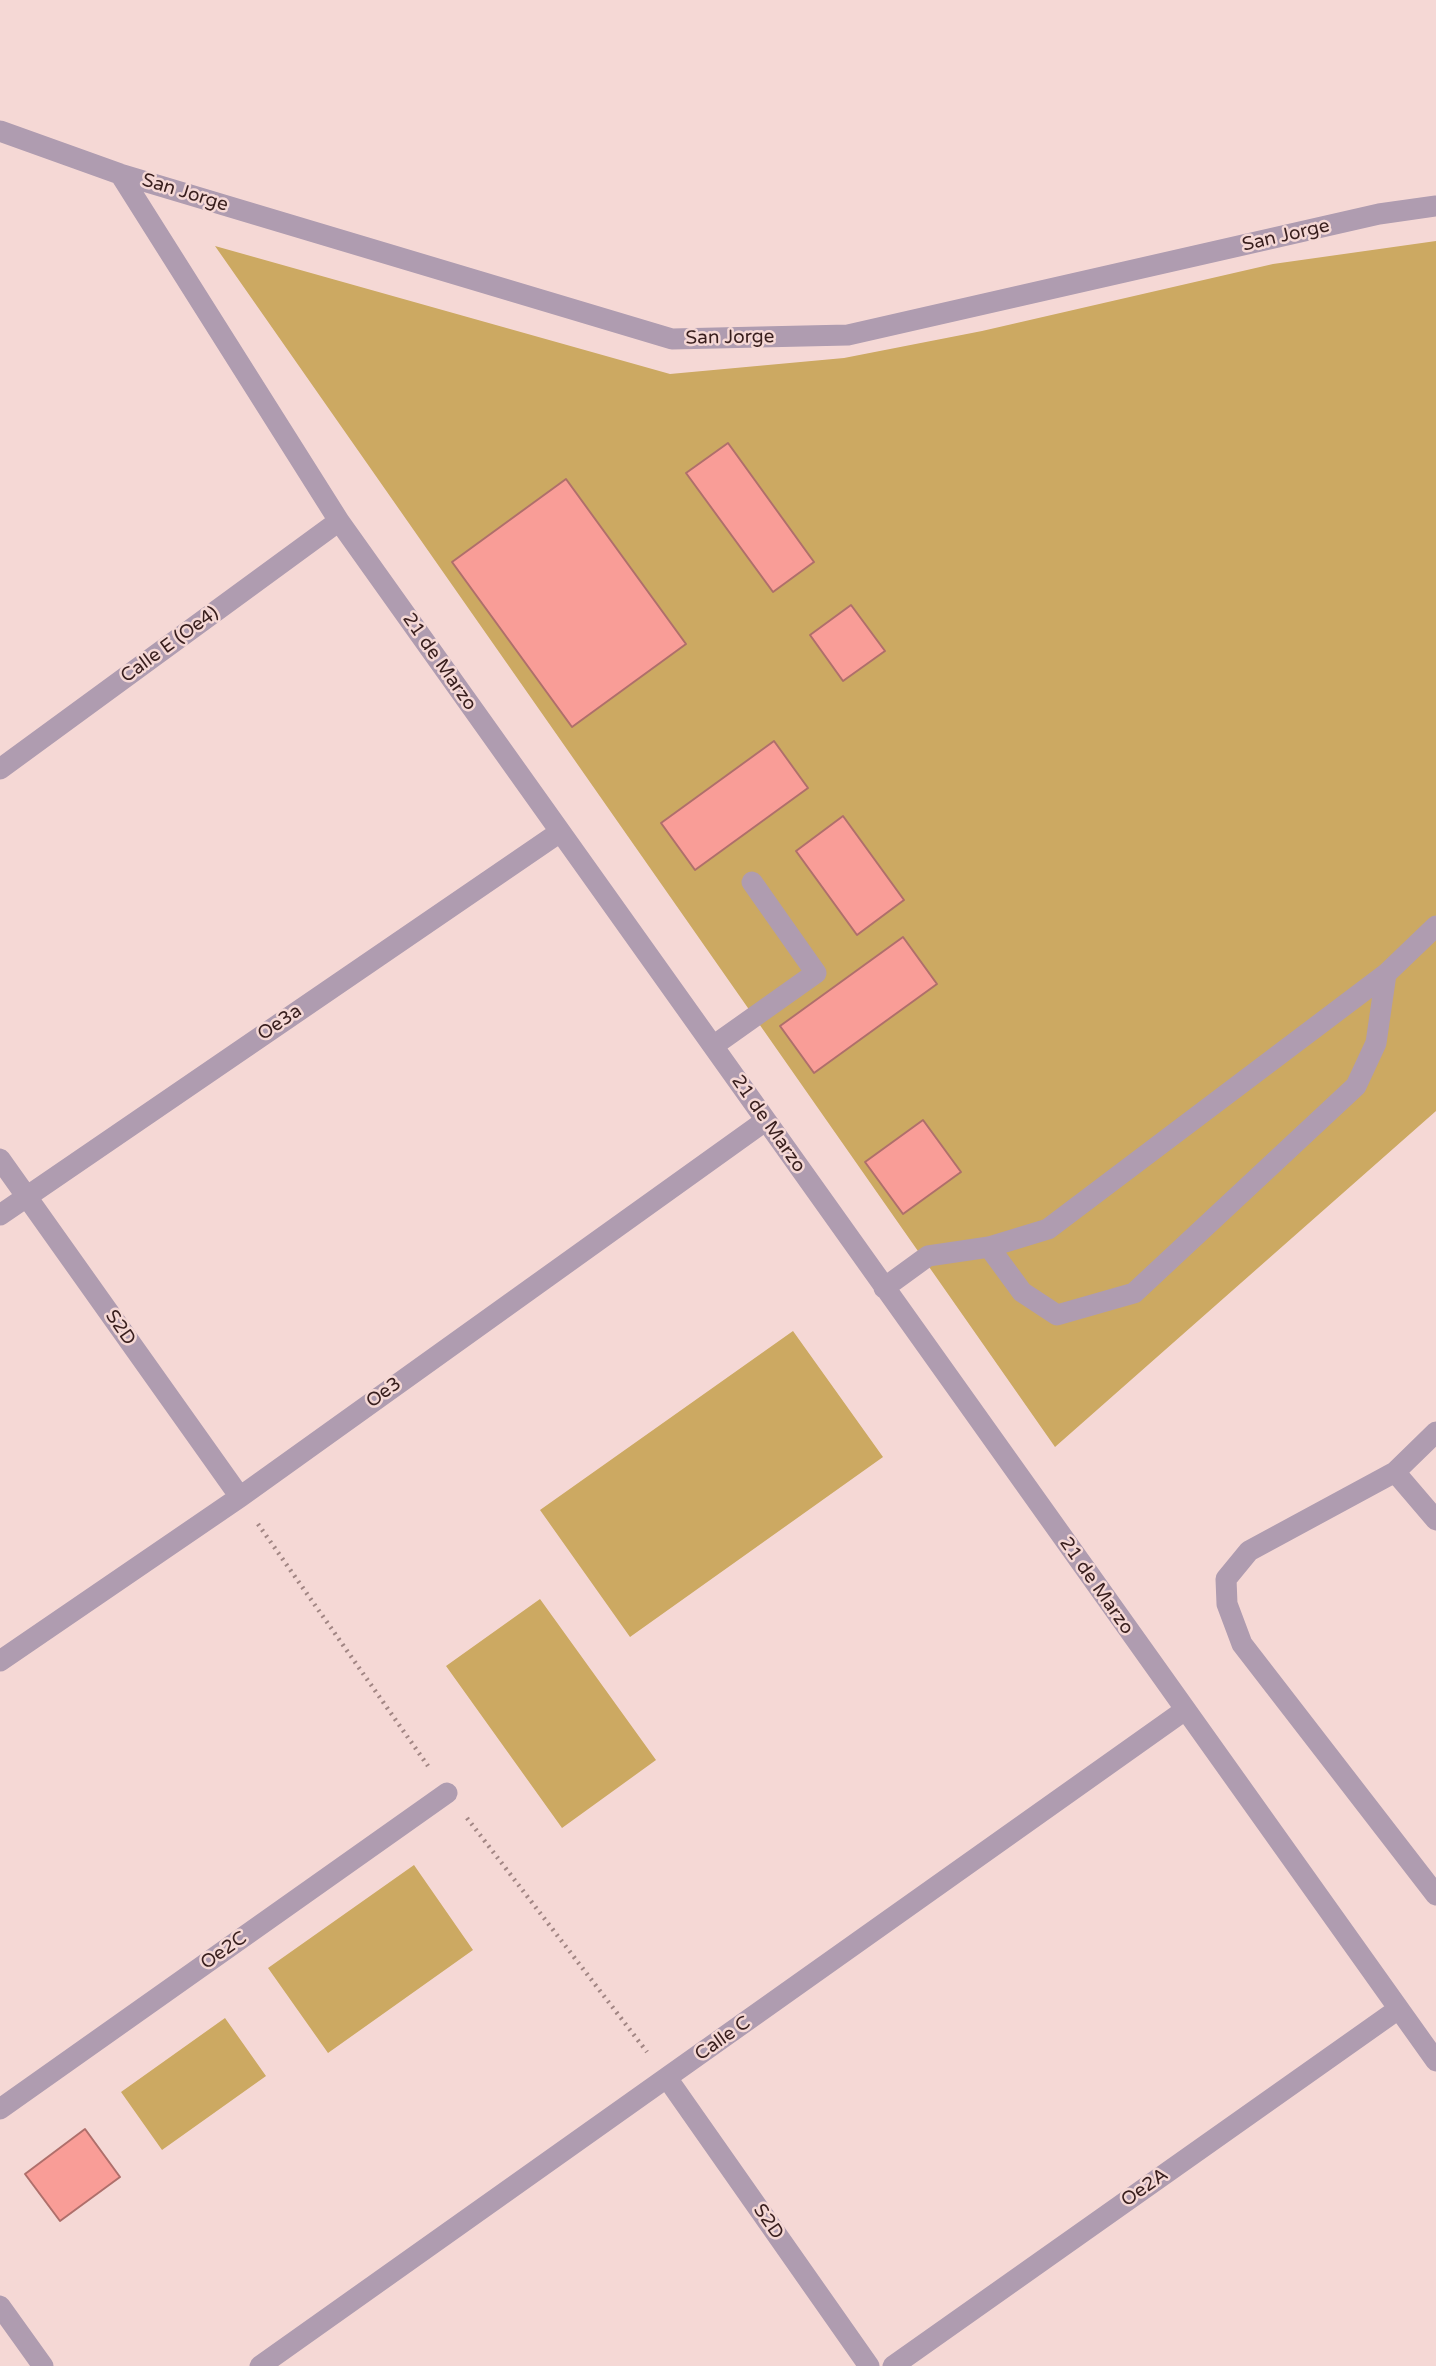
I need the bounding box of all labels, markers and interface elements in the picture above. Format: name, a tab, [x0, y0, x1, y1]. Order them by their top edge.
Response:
street label: San Jorge	[139, 169, 231, 217]
street label: San Jorge	[1240, 215, 1332, 257]
street label: San Jorge	[685, 326, 775, 350]
street label: Calle E (Oe4)	[117, 602, 223, 688]
street label: 21 de Marzo	[397, 609, 481, 715]
street label: Oe3a	[254, 1000, 306, 1046]
street label: 21 de Marzo	[726, 1071, 810, 1177]
street label: S2D	[100, 1306, 140, 1350]
street label: Oe3	[362, 1373, 406, 1413]
street label: 21 de Marzo	[1054, 1533, 1138, 1639]
street label: Oe2C	[197, 1927, 251, 1975]
street label: Calle C	[691, 2012, 755, 2066]
street label: Oe2A	[1117, 2164, 1173, 2212]
street label: S2D	[748, 2200, 788, 2244]

